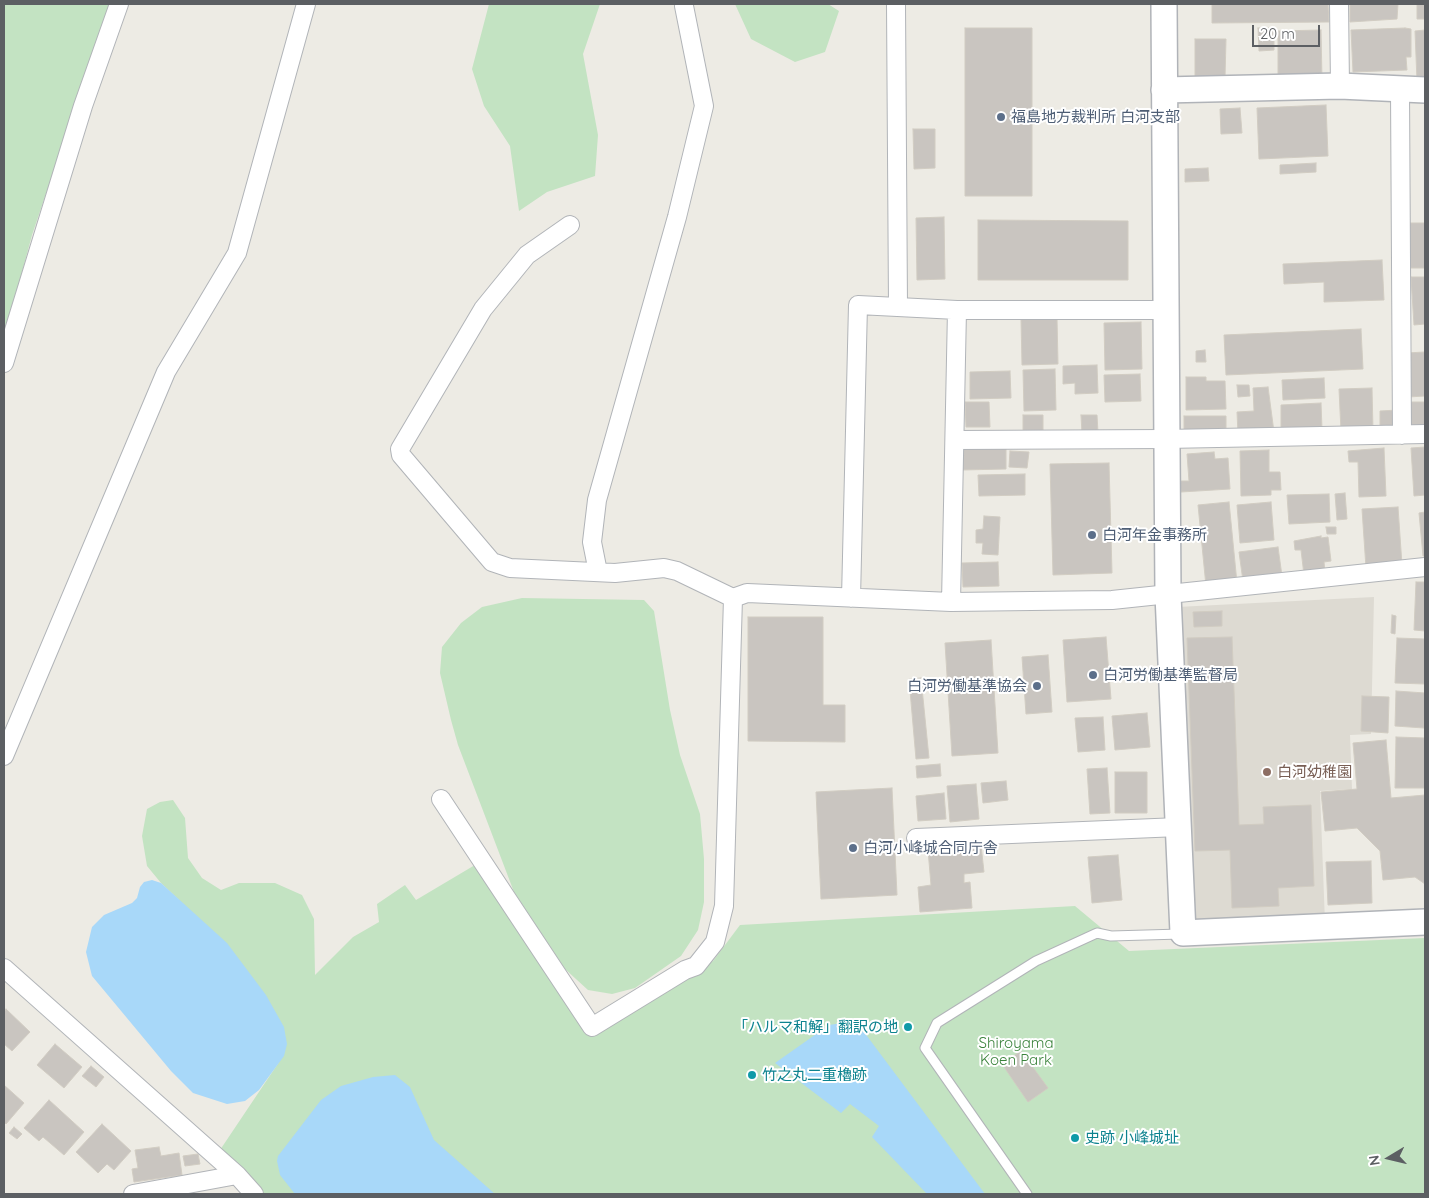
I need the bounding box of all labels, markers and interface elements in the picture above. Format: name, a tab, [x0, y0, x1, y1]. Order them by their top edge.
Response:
scale bar	[1254, 15, 1322, 47]
text: 20 m	[1260, 24, 1295, 43]
place label: 福島地方裁判所 白河支部	[1011, 108, 1180, 126]
marker: 福島地方裁判所 白河支部	[995, 111, 1007, 123]
place label: 白河年金事務所	[1102, 526, 1207, 544]
marker: 白河年金事務所	[1086, 529, 1098, 541]
place label: 白河労働基準監督局	[1103, 666, 1238, 684]
marker: 白河労働基準監督局	[1087, 669, 1099, 681]
place label: 白河労働基準協会	[907, 677, 1027, 695]
marker: 白河労働基準協会	[1031, 680, 1043, 692]
place label: 白河幼稚園	[1277, 763, 1352, 781]
marker: 白河幼稚園	[1261, 766, 1273, 778]
place label: 白河小峰城合同庁舎	[863, 839, 998, 857]
marker: 白河小峰城合同庁舎	[847, 842, 859, 854]
place label: 「ハルマ和解」翻訳の地	[733, 1018, 898, 1036]
marker: 「ハルマ和解」翻訳の地	[902, 1021, 914, 1033]
park label: Shiroyama Koen Park	[978, 1034, 1054, 1069]
place label: 竹之丸二重櫓跡	[762, 1066, 867, 1084]
marker: 竹之丸二重櫓跡	[746, 1069, 758, 1081]
place label: 史跡 小峰城址	[1085, 1129, 1179, 1147]
marker: 史跡 小峰城址	[1069, 1132, 1081, 1144]
north arrow	[1364, 1133, 1414, 1183]
text: N	[1364, 1154, 1384, 1167]

